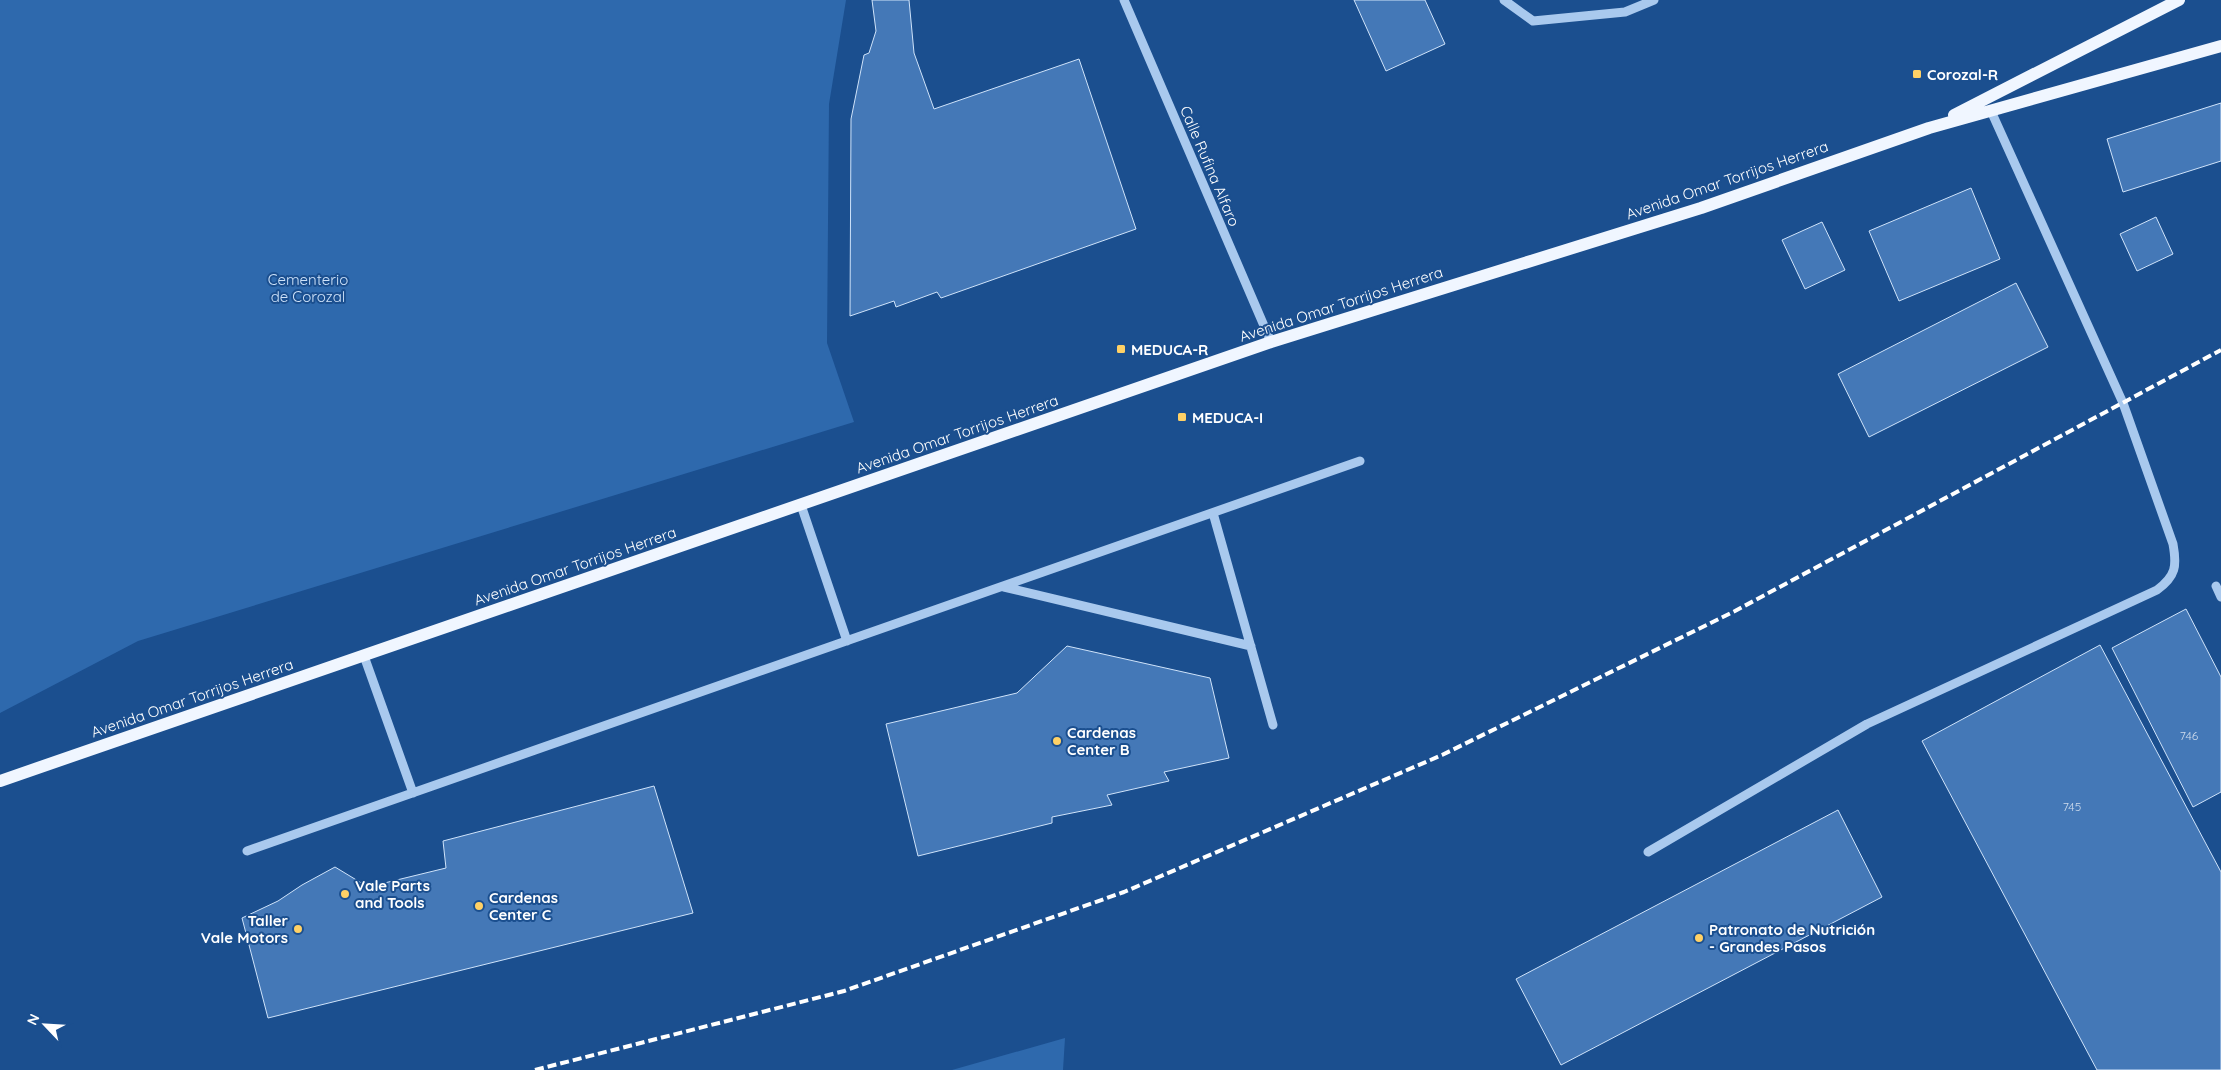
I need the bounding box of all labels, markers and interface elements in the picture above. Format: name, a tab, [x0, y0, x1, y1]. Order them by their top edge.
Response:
place label: Corozal-R	[1927, 65, 1998, 84]
marker: Corozal-R	[1911, 68, 1923, 80]
street label: Calle Rufina Alfaro	[1176, 103, 1244, 229]
street label: Avenida Omar Torrijos Herrera	[1623, 136, 1831, 224]
street label: Avenida Omar Torrijos Herrera	[1237, 262, 1445, 346]
park label: Cementerio de Corozal	[268, 270, 348, 306]
place label: MEDUCA-R	[1131, 340, 1208, 359]
marker: MEDUCA-R	[1115, 343, 1127, 355]
street label: Avenida Omar Torrijos Herrera	[853, 390, 1061, 478]
place label: MEDUCA-I	[1192, 408, 1263, 427]
marker: MEDUCA-I	[1176, 411, 1188, 423]
street label: Avenida Omar Torrijos Herrera	[471, 522, 679, 610]
street label: Avenida Omar Torrijos Herrera	[88, 654, 296, 742]
place label: Cardenas Center B	[1067, 723, 1136, 759]
house number: 746	[2180, 728, 2199, 743]
marker: Cardenas Center B	[1051, 735, 1063, 747]
house number: 745	[2063, 799, 2081, 814]
place label: Vale Parts and Tools	[355, 876, 430, 912]
marker: Vale Parts and Tools	[339, 888, 351, 900]
place label: Cardenas Center C	[489, 888, 558, 924]
marker: Cardenas Center C	[473, 900, 485, 912]
place label: Taller Vale Motors	[201, 911, 288, 947]
place label: Patronato de Nutrición - Grandes Pasos	[1709, 920, 1875, 956]
marker: Taller Vale Motors	[292, 923, 304, 935]
marker: Patronato de Nutrición - Grandes Pasos	[1693, 932, 1705, 944]
north arrow	[20, 1000, 70, 1050]
text: N	[23, 1011, 44, 1028]

